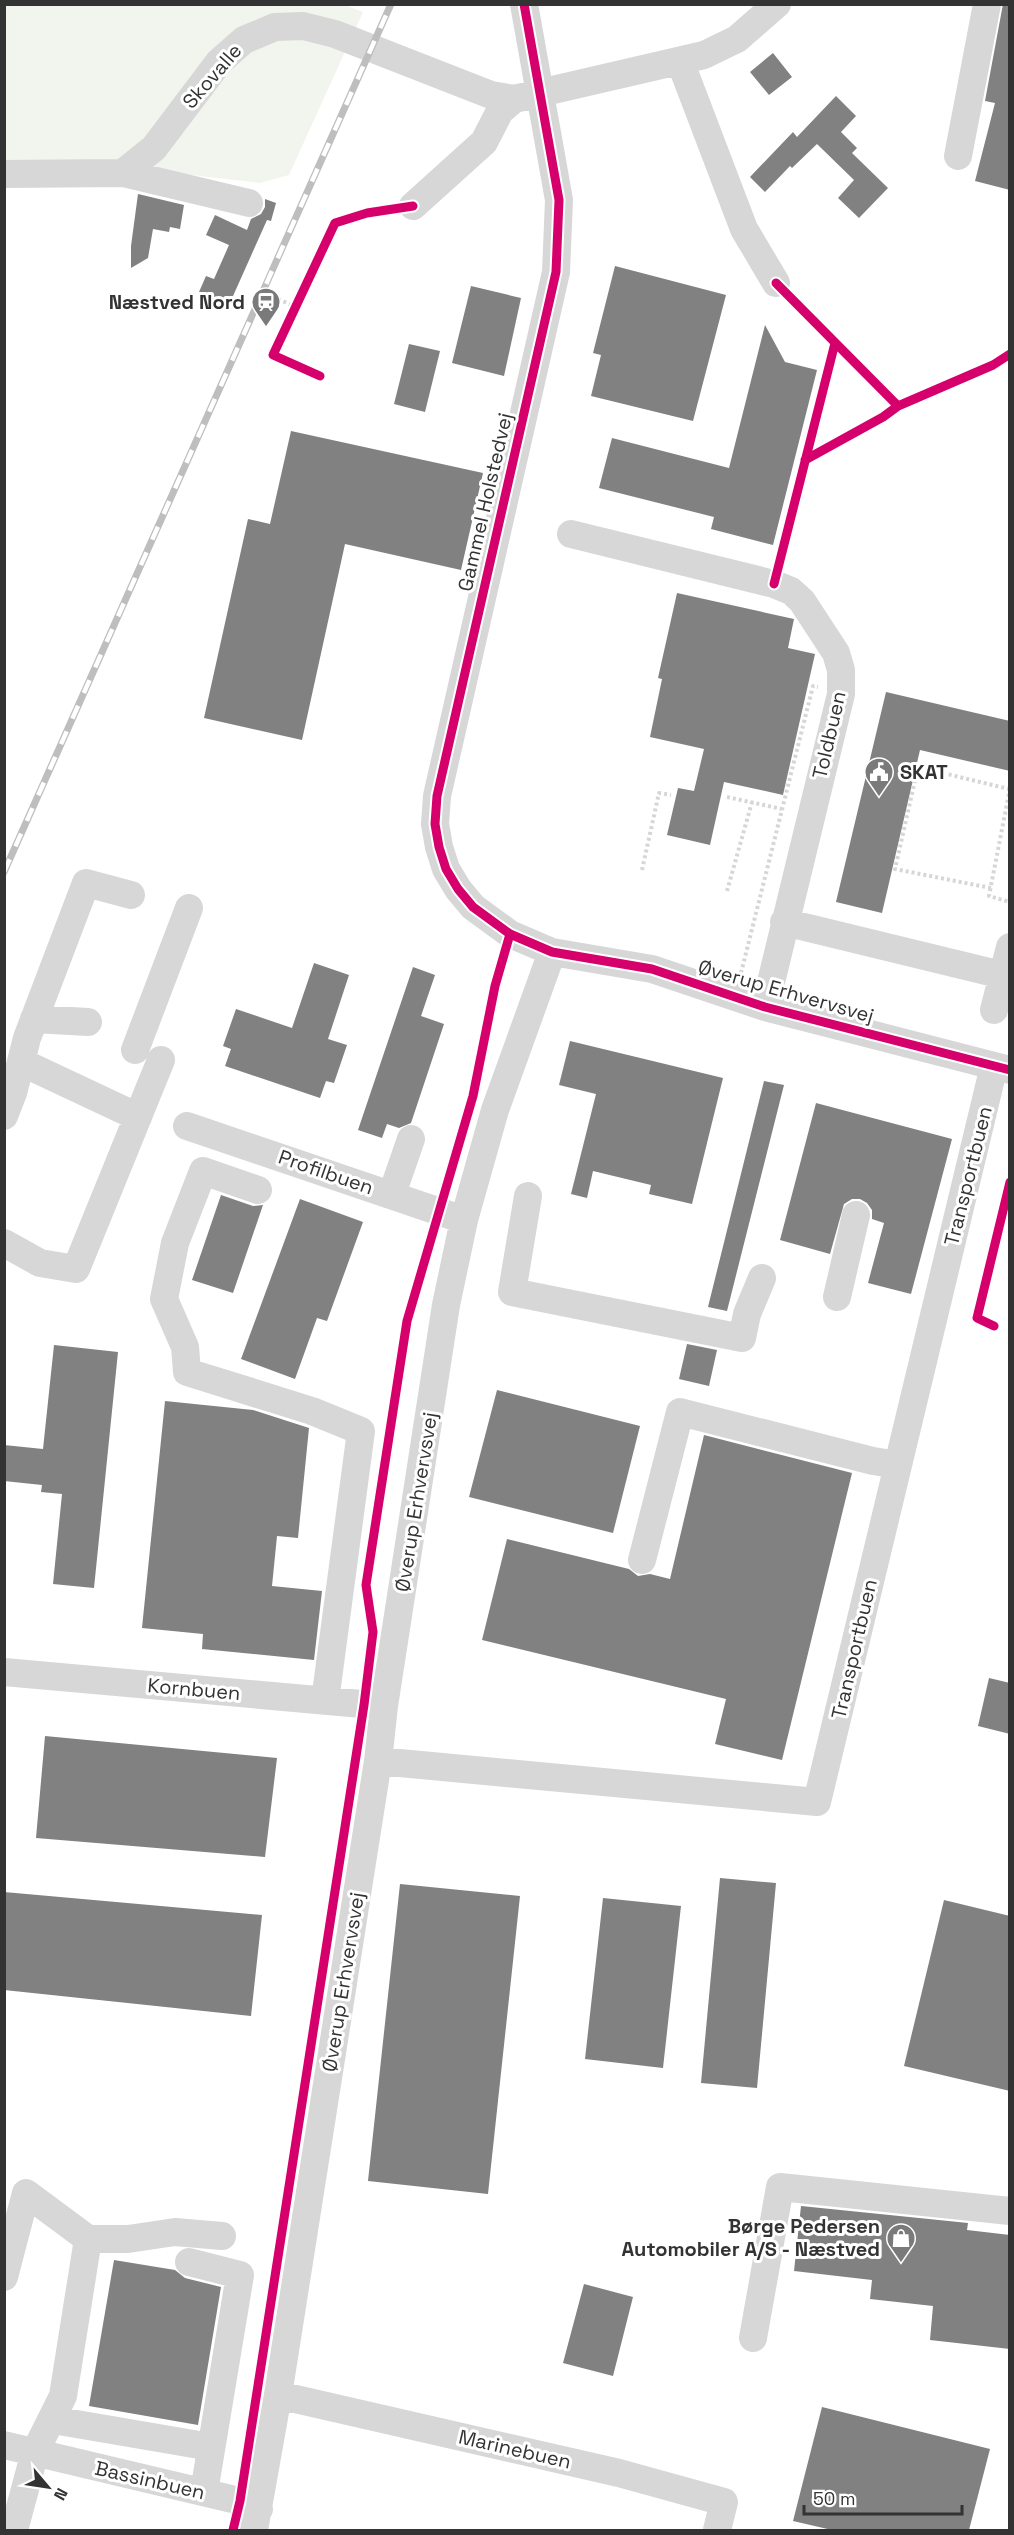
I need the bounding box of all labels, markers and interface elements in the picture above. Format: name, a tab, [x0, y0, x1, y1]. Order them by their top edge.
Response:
street label: Skovalle	[177, 38, 247, 114]
station icon: Næstved Nord	[250, 286, 282, 328]
place label: Næstved Nord	[109, 289, 245, 315]
street label: Gammel Holstedvej	[452, 410, 518, 594]
street label: Toldbuen	[806, 689, 852, 781]
public building icon: SKAT	[863, 756, 895, 798]
place label: SKAT	[900, 759, 948, 785]
street label: Øverup Erhvervsvej	[695, 953, 877, 1029]
street label: Transportbuen	[938, 1104, 998, 1248]
street label: Profilbuen	[275, 1144, 377, 1200]
street label: Øverup Erhvervsvej	[389, 1410, 443, 1594]
street label: Transportbuen	[825, 1576, 883, 1722]
street label: Kornbuen	[146, 1672, 242, 1706]
street label: Øverup Erhvervsvej	[316, 1890, 370, 2074]
place label: Børge Pedersen Automobiler A/S - Næstved	[621, 2213, 880, 2262]
shop icon: Børge Pedersen Automobiler A/S - Næstved	[885, 2222, 917, 2264]
street label: Marinebuen	[456, 2423, 574, 2475]
street label: Bassinbuen	[92, 2455, 208, 2505]
north arrow	[18, 2457, 78, 2517]
scale bar	[804, 2478, 962, 2516]
text: N	[49, 2484, 72, 2504]
text: 50 m	[813, 2487, 855, 2510]

